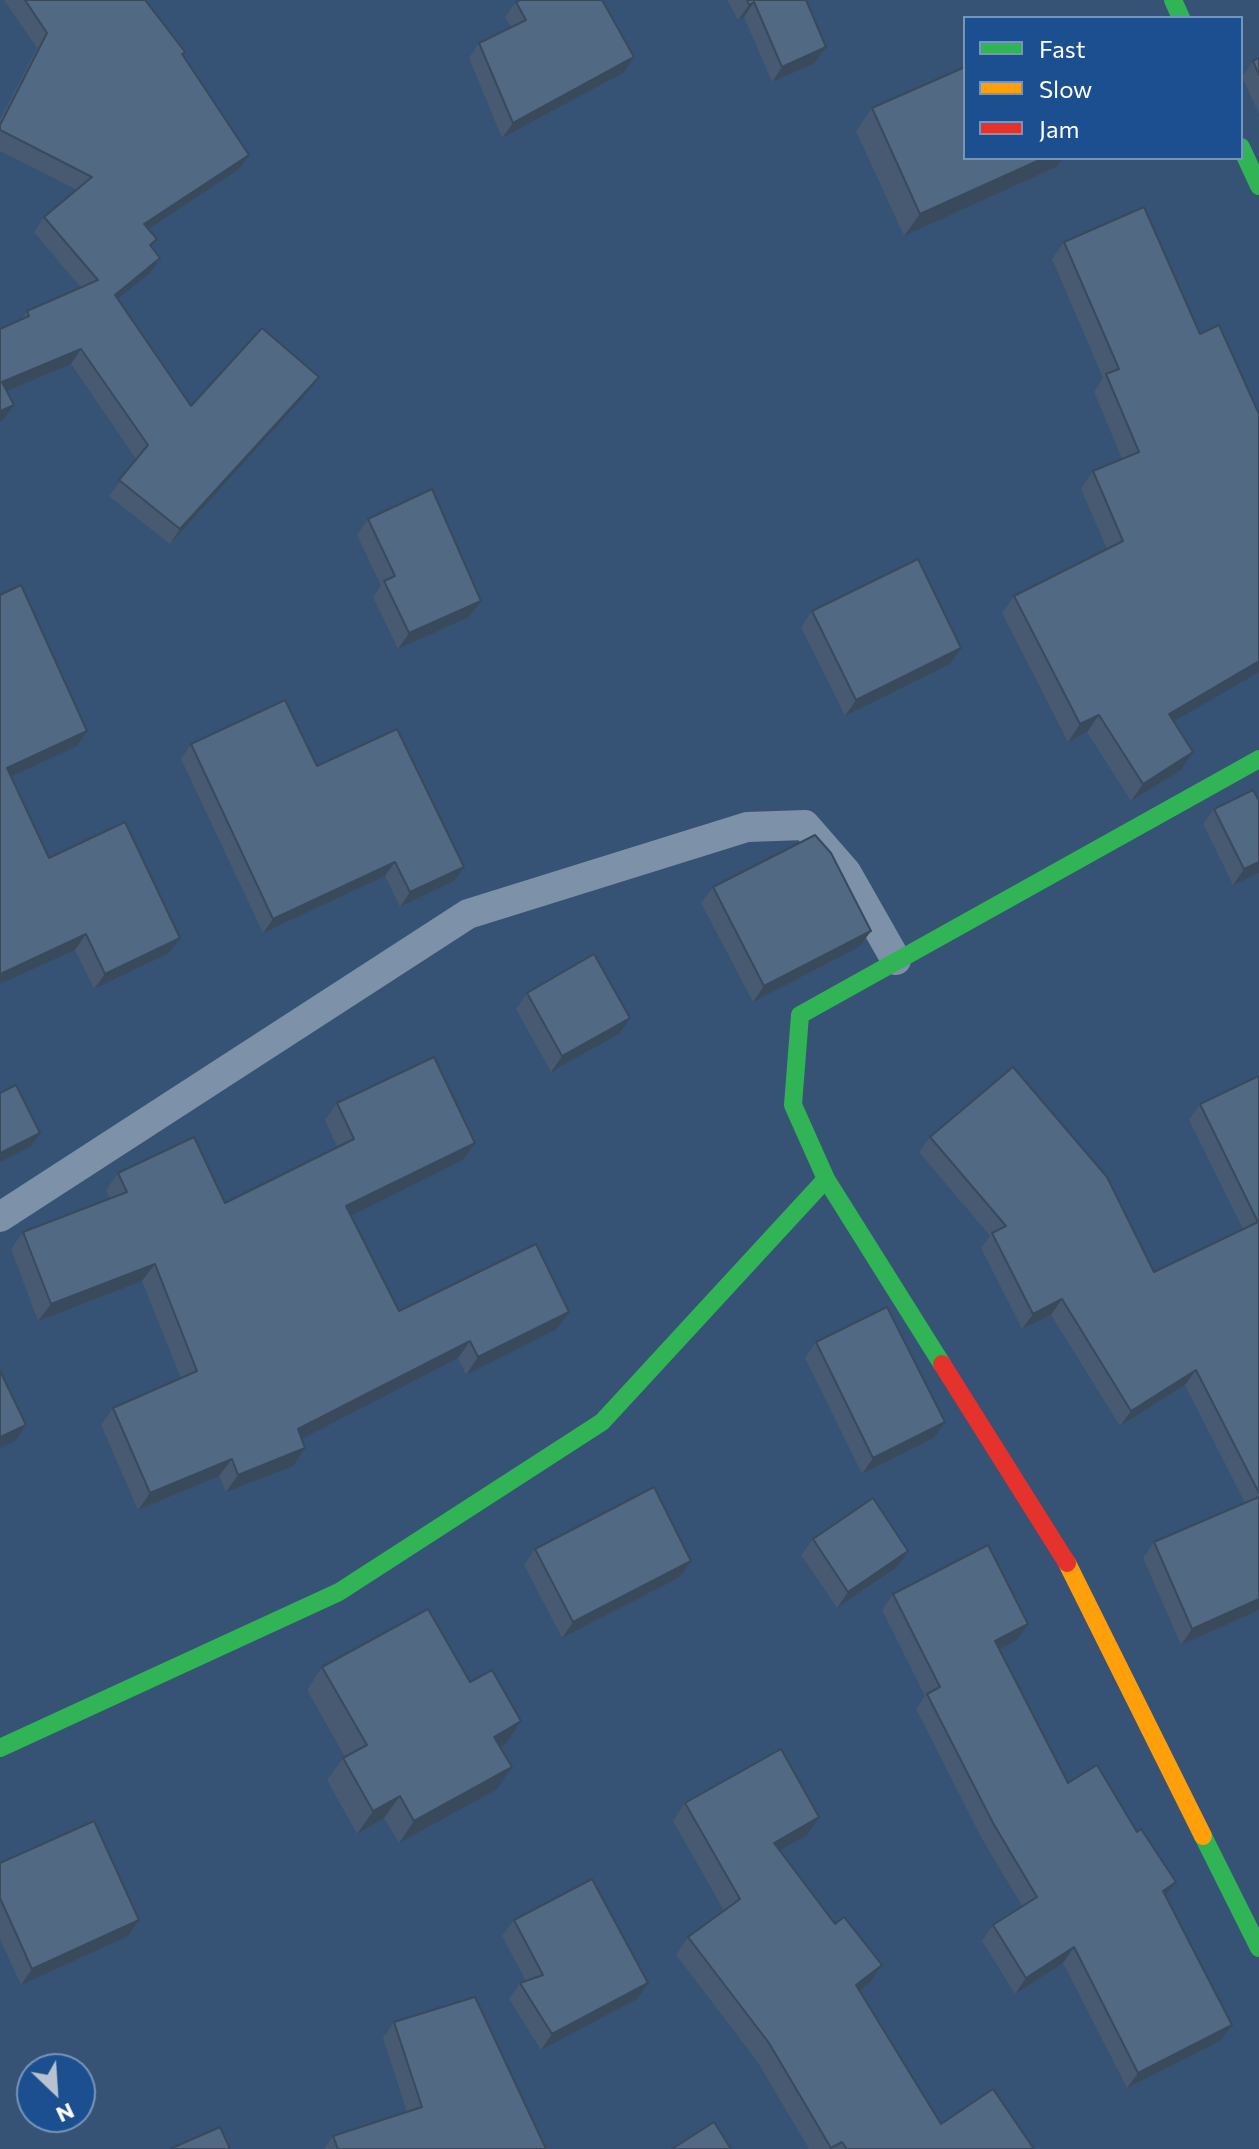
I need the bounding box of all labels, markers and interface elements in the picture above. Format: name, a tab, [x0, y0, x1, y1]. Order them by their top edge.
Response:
legend	[963, 16, 1243, 160]
text: Fast	[1039, 34, 1086, 63]
text: Slow	[1039, 74, 1092, 103]
text: Jam	[1039, 114, 1079, 143]
north arrow	[16, 2053, 96, 2133]
text: N	[52, 2098, 79, 2129]

